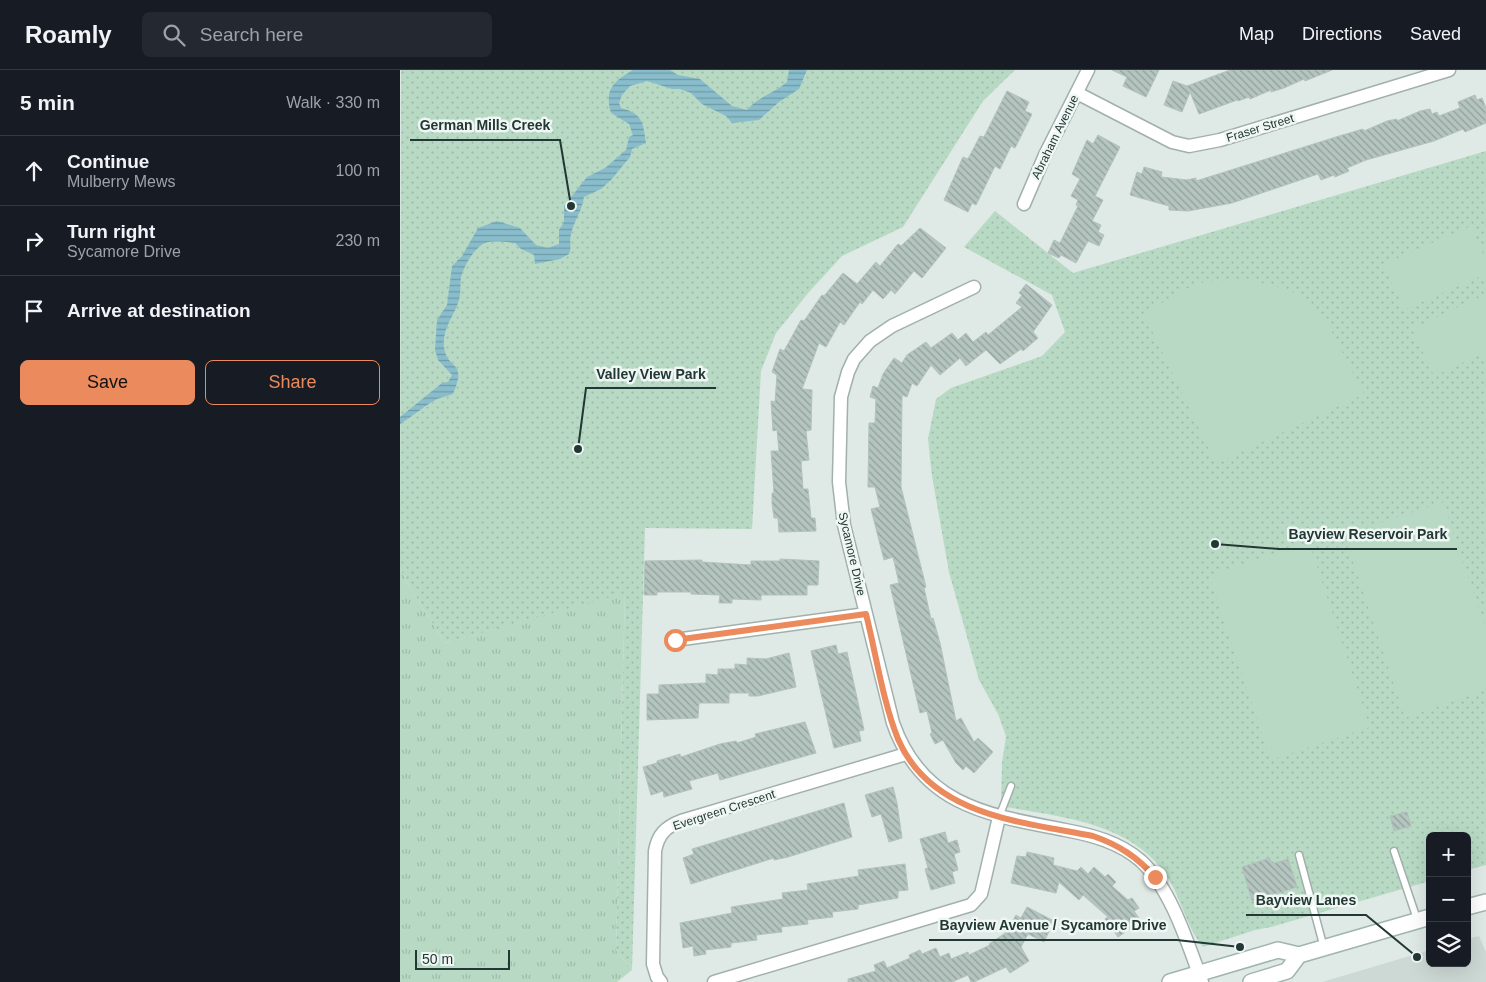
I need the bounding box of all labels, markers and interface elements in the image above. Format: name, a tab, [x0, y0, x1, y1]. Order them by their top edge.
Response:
search box	[142, 12, 492, 57]
text: Roamly	[25, 21, 112, 48]
icon: search	[160, 21, 188, 49]
text: Search here	[200, 24, 303, 45]
text: Map	[1239, 24, 1274, 44]
text: Directions	[1302, 24, 1382, 44]
text: Saved	[1410, 24, 1461, 44]
text: 5 min	[20, 91, 75, 114]
street label: Abraham Avenue	[1029, 92, 1082, 181]
text: Walk · 330 m	[286, 94, 380, 111]
callout: German Mills Creek	[410, 111, 560, 140]
street label: Fraser Street	[1224, 111, 1296, 145]
text: German Mills Creek	[420, 117, 551, 133]
text: Continue	[67, 151, 149, 172]
icon: ahead	[20, 157, 48, 185]
text: 100 m	[336, 162, 380, 179]
text: Mulberry Mews	[67, 173, 175, 190]
text: Turn right	[67, 221, 155, 242]
icon: right	[20, 227, 48, 255]
text: 230 m	[336, 232, 380, 249]
text: Sycamore Drive	[67, 243, 181, 260]
icon: arrive	[20, 297, 48, 325]
text: Arrive at destination	[67, 300, 251, 321]
callout: Valley View Park	[586, 359, 716, 388]
button: Save	[20, 360, 195, 405]
button: Share	[205, 360, 380, 405]
text: Valley View Park	[596, 366, 706, 382]
street label: Sycamore Drive	[836, 511, 868, 597]
callout: Bayview Reservoir Park	[1279, 520, 1457, 549]
text: Bayview Reservoir Park	[1289, 526, 1448, 542]
route start	[664, 629, 687, 652]
street label: Evergreen Crescent	[671, 787, 778, 833]
map controls	[1426, 832, 1471, 967]
button: +	[1426, 832, 1471, 877]
route end	[1144, 866, 1167, 889]
button: −	[1426, 877, 1471, 922]
callout: Bayview Lanes	[1246, 886, 1366, 915]
text: Bayview Lanes	[1256, 892, 1356, 908]
callout: Bayview Avenue / Sycamore Drive	[929, 911, 1177, 940]
text: Bayview Avenue / Sycamore Drive	[940, 917, 1167, 933]
button: layers	[1426, 922, 1471, 967]
scale bar	[415, 947, 510, 970]
text: 50 m	[422, 951, 453, 967]

